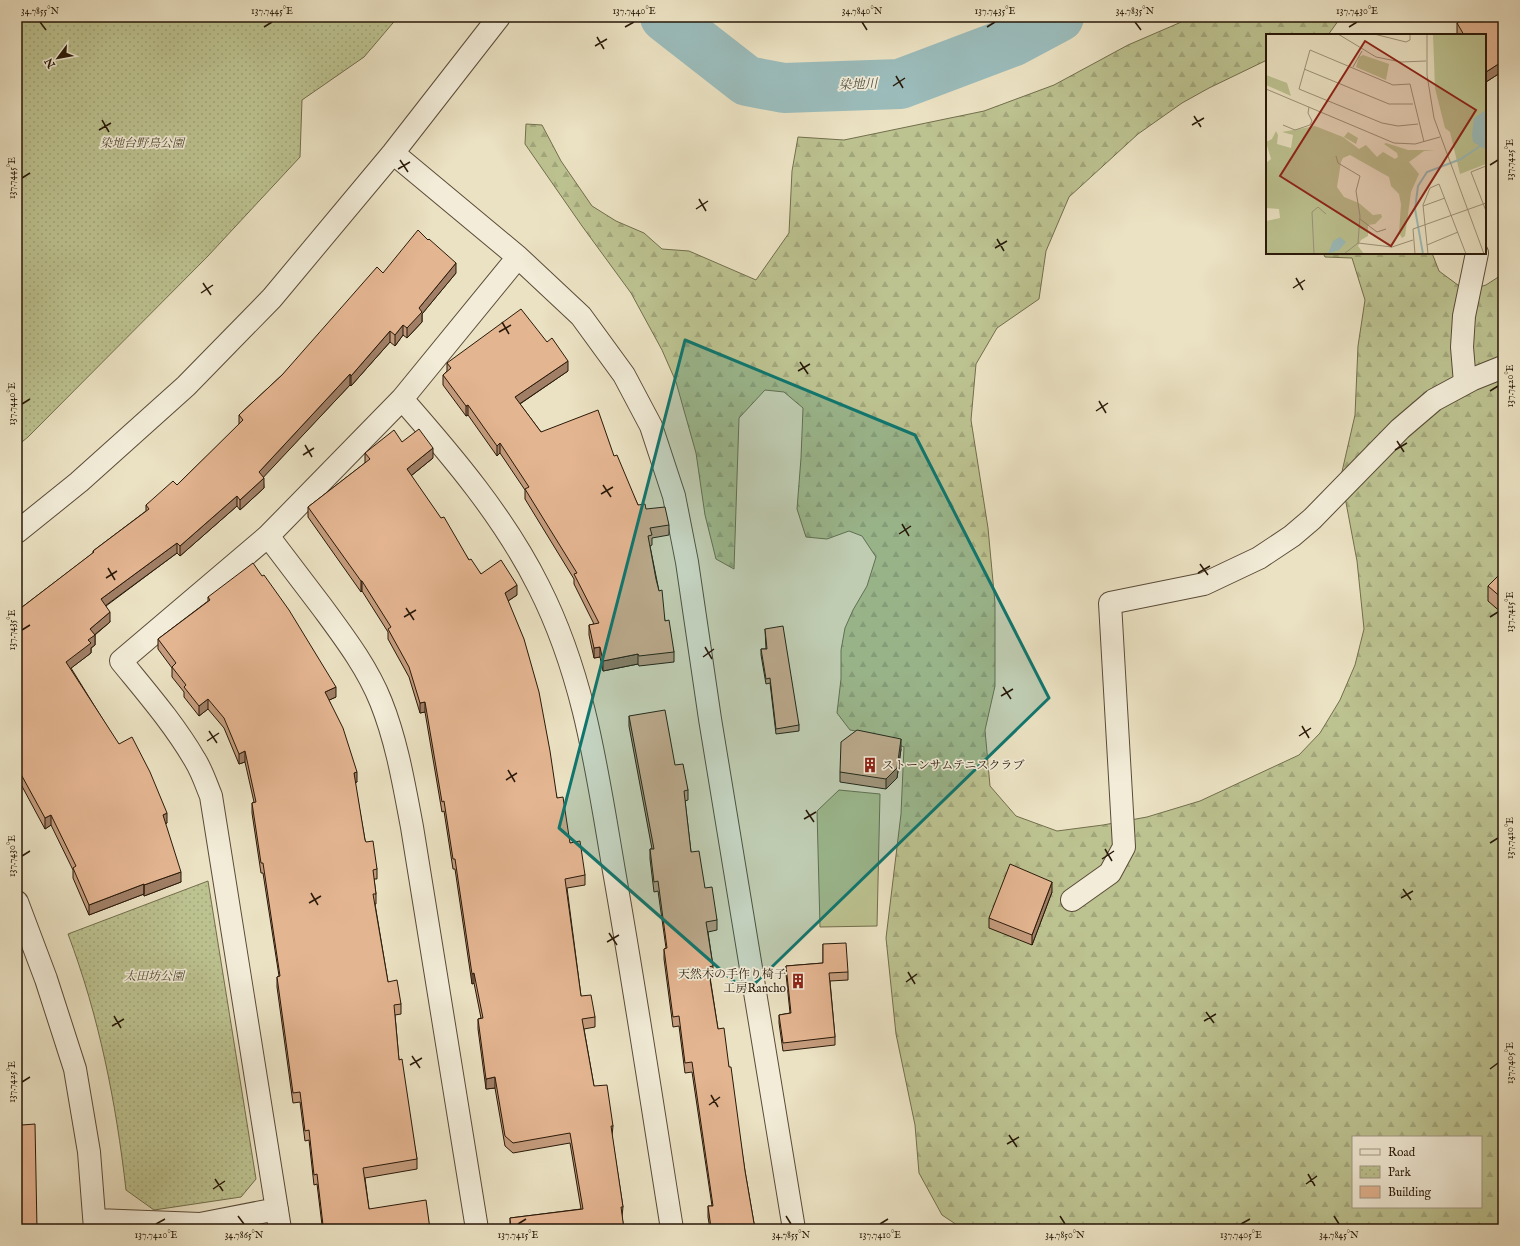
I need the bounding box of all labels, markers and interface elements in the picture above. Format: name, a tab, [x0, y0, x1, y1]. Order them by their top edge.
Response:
text: 34.7855°N	[21, 5, 59, 18]
text: 137.7445°E	[251, 5, 293, 18]
text: 137.7440°E	[612, 5, 656, 18]
text: 34.7840°N	[842, 5, 883, 18]
text: 137.7435°E	[975, 5, 1015, 18]
text: 34.7835°N	[1116, 5, 1154, 18]
text: 137.7430°E	[1336, 5, 1378, 18]
inset map	[1266, 34, 1486, 254]
north arrow	[38, 38, 78, 78]
text: N	[42, 55, 59, 71]
water label: 染地川	[838, 76, 880, 94]
park label: 染地台野鳥公園	[100, 136, 186, 151]
text: 137.7425°E	[1504, 139, 1517, 181]
text: 137.7445°E	[6, 157, 19, 199]
text: 137.7420°E	[1504, 364, 1517, 408]
text: 137.7440°E	[6, 382, 19, 426]
text: 137.7415°E	[1504, 592, 1517, 632]
text: 137.7435°E	[6, 610, 19, 650]
building icon: ストーンサムテニスクラブ	[861, 756, 879, 774]
place label: ストーンサムテニスクラブ	[882, 758, 1024, 773]
text: 137.7410°E	[1504, 817, 1517, 859]
text: 137.7430°E	[6, 835, 19, 877]
place label: 天然木の手作り椅子 工房Rancho	[678, 967, 787, 996]
park label: 太田坊公園	[124, 969, 186, 984]
building icon: 天然木の手作り椅子 工房Rancho	[789, 972, 807, 990]
text: 137.7405°E	[1504, 1042, 1517, 1084]
text: 137.7425°E	[6, 1061, 19, 1103]
legend	[1352, 1136, 1482, 1208]
text: Road	[1388, 1145, 1416, 1160]
text: Park	[1388, 1165, 1411, 1180]
text: Building	[1388, 1185, 1432, 1200]
text: 137.7420°E	[134, 1229, 178, 1242]
text: 34.7865°N	[225, 1229, 264, 1242]
text: 137.7415°E	[498, 1229, 538, 1242]
text: 34.7855°N	[772, 1229, 810, 1242]
text: 137.7410°E	[859, 1229, 901, 1242]
text: 34.7850°N	[1045, 1229, 1085, 1242]
text: 137.7405°E	[1220, 1229, 1262, 1242]
text: 34.7845°N	[1319, 1229, 1359, 1242]

